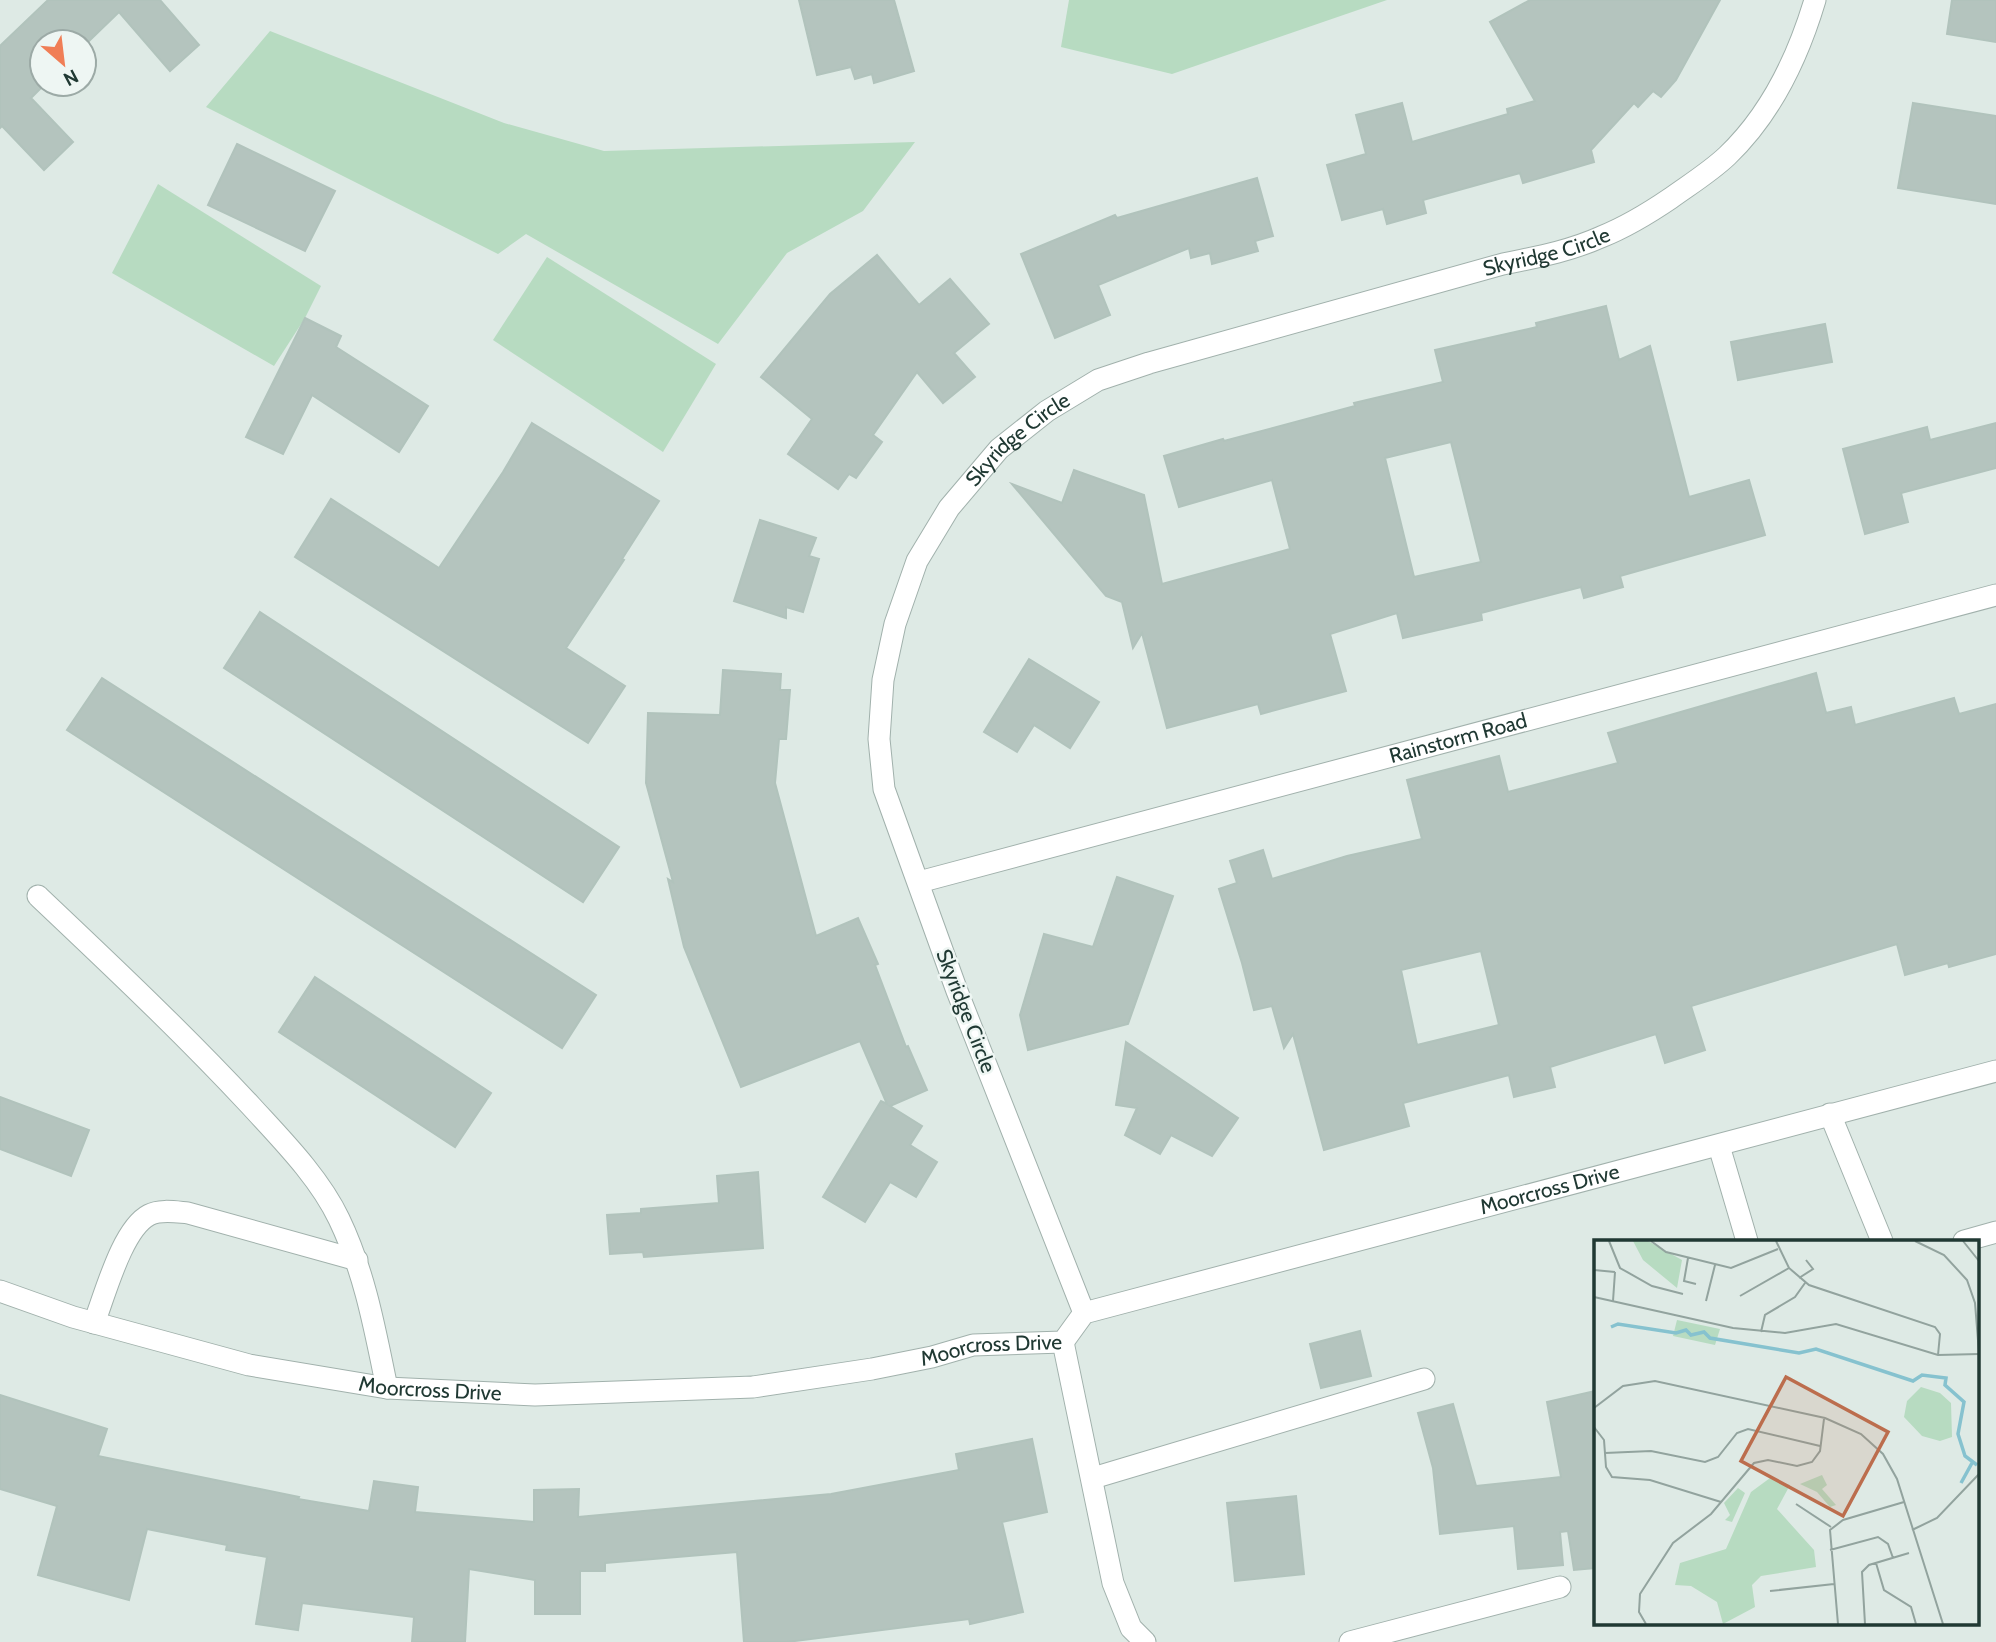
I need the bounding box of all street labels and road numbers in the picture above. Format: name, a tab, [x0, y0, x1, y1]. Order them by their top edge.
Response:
street label: Skyridge Circle	[1480, 222, 1614, 281]
street label: Skyridge Circle	[960, 387, 1074, 491]
street label: Rainstorm Road	[1386, 708, 1530, 768]
street label: Skyridge Circle	[931, 945, 1002, 1076]
street label: Moorcross Drive	[1477, 1158, 1622, 1219]
street label: Moorcross Drive	[918, 1329, 1063, 1371]
street label: Moorcross Drive	[357, 1371, 502, 1405]

